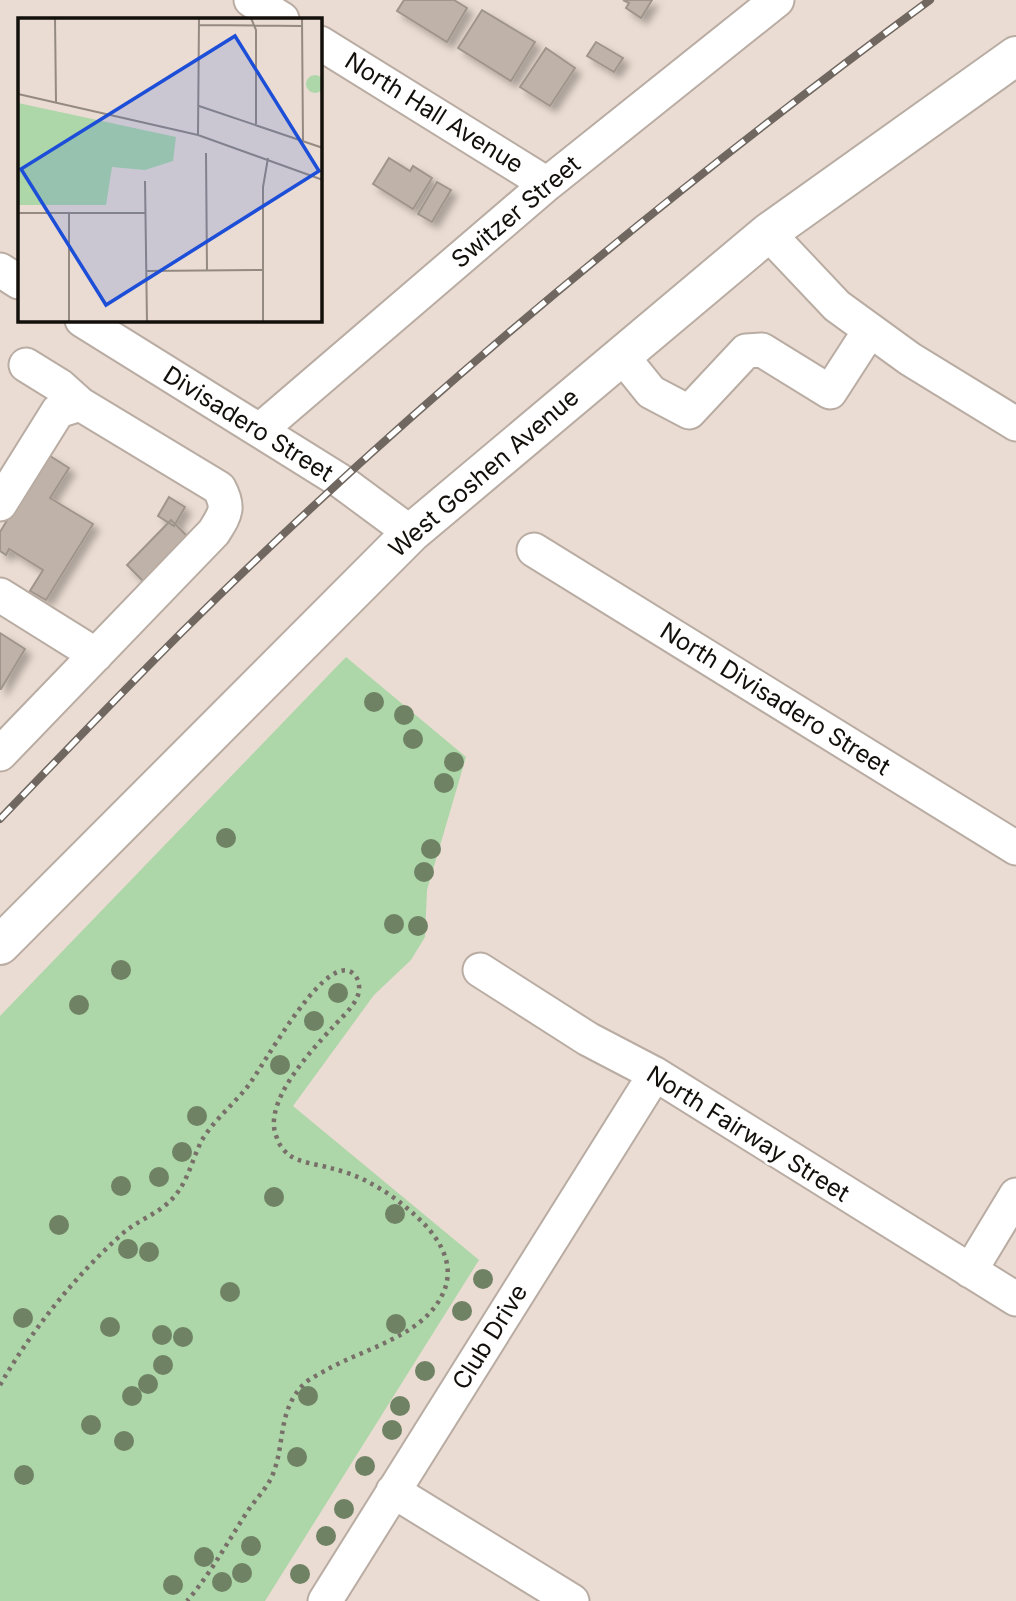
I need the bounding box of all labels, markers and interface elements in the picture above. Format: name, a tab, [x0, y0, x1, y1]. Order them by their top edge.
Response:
inset map	[18, 18, 322, 322]
street label: North Hall Avenue	[340, 46, 529, 179]
street label: Switzer Street	[445, 149, 586, 274]
street label: Divisadero Street	[158, 360, 339, 488]
street label: West Goshen Avenue	[383, 382, 585, 563]
street label: North Divisadero Street	[655, 616, 896, 781]
street label: North Fairway Street	[642, 1059, 855, 1208]
street label: Club Drive	[446, 1279, 533, 1395]

